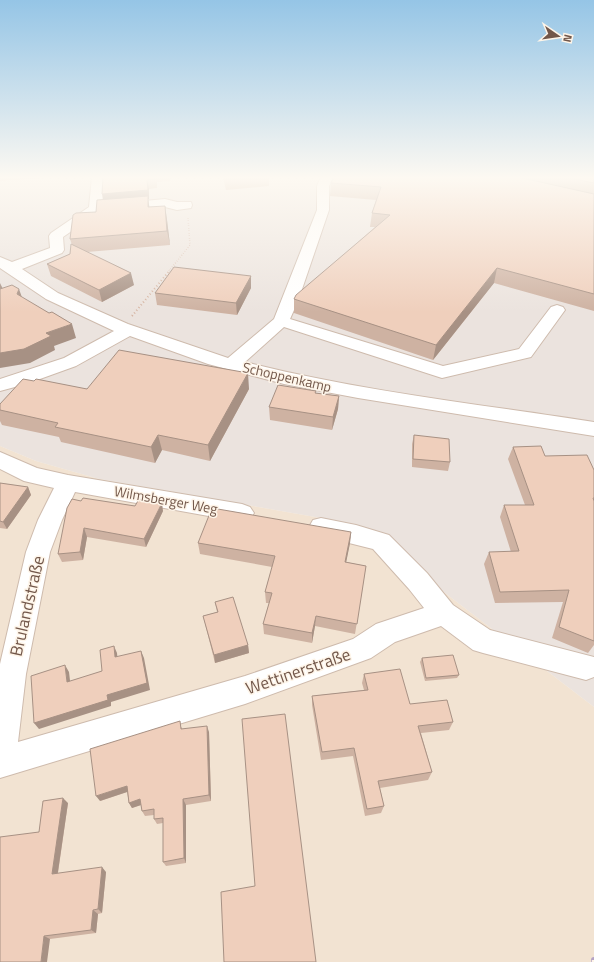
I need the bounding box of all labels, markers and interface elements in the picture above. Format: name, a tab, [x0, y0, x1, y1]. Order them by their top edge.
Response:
north arrow	[538, 16, 578, 56]
text: N	[559, 33, 576, 44]
street label: Schoppenkamp	[241, 356, 334, 397]
street label: Wilmsberger Weg	[113, 480, 219, 519]
street label: Brulandstraße	[3, 553, 51, 659]
street label: Wettinerstraße	[242, 641, 354, 701]

